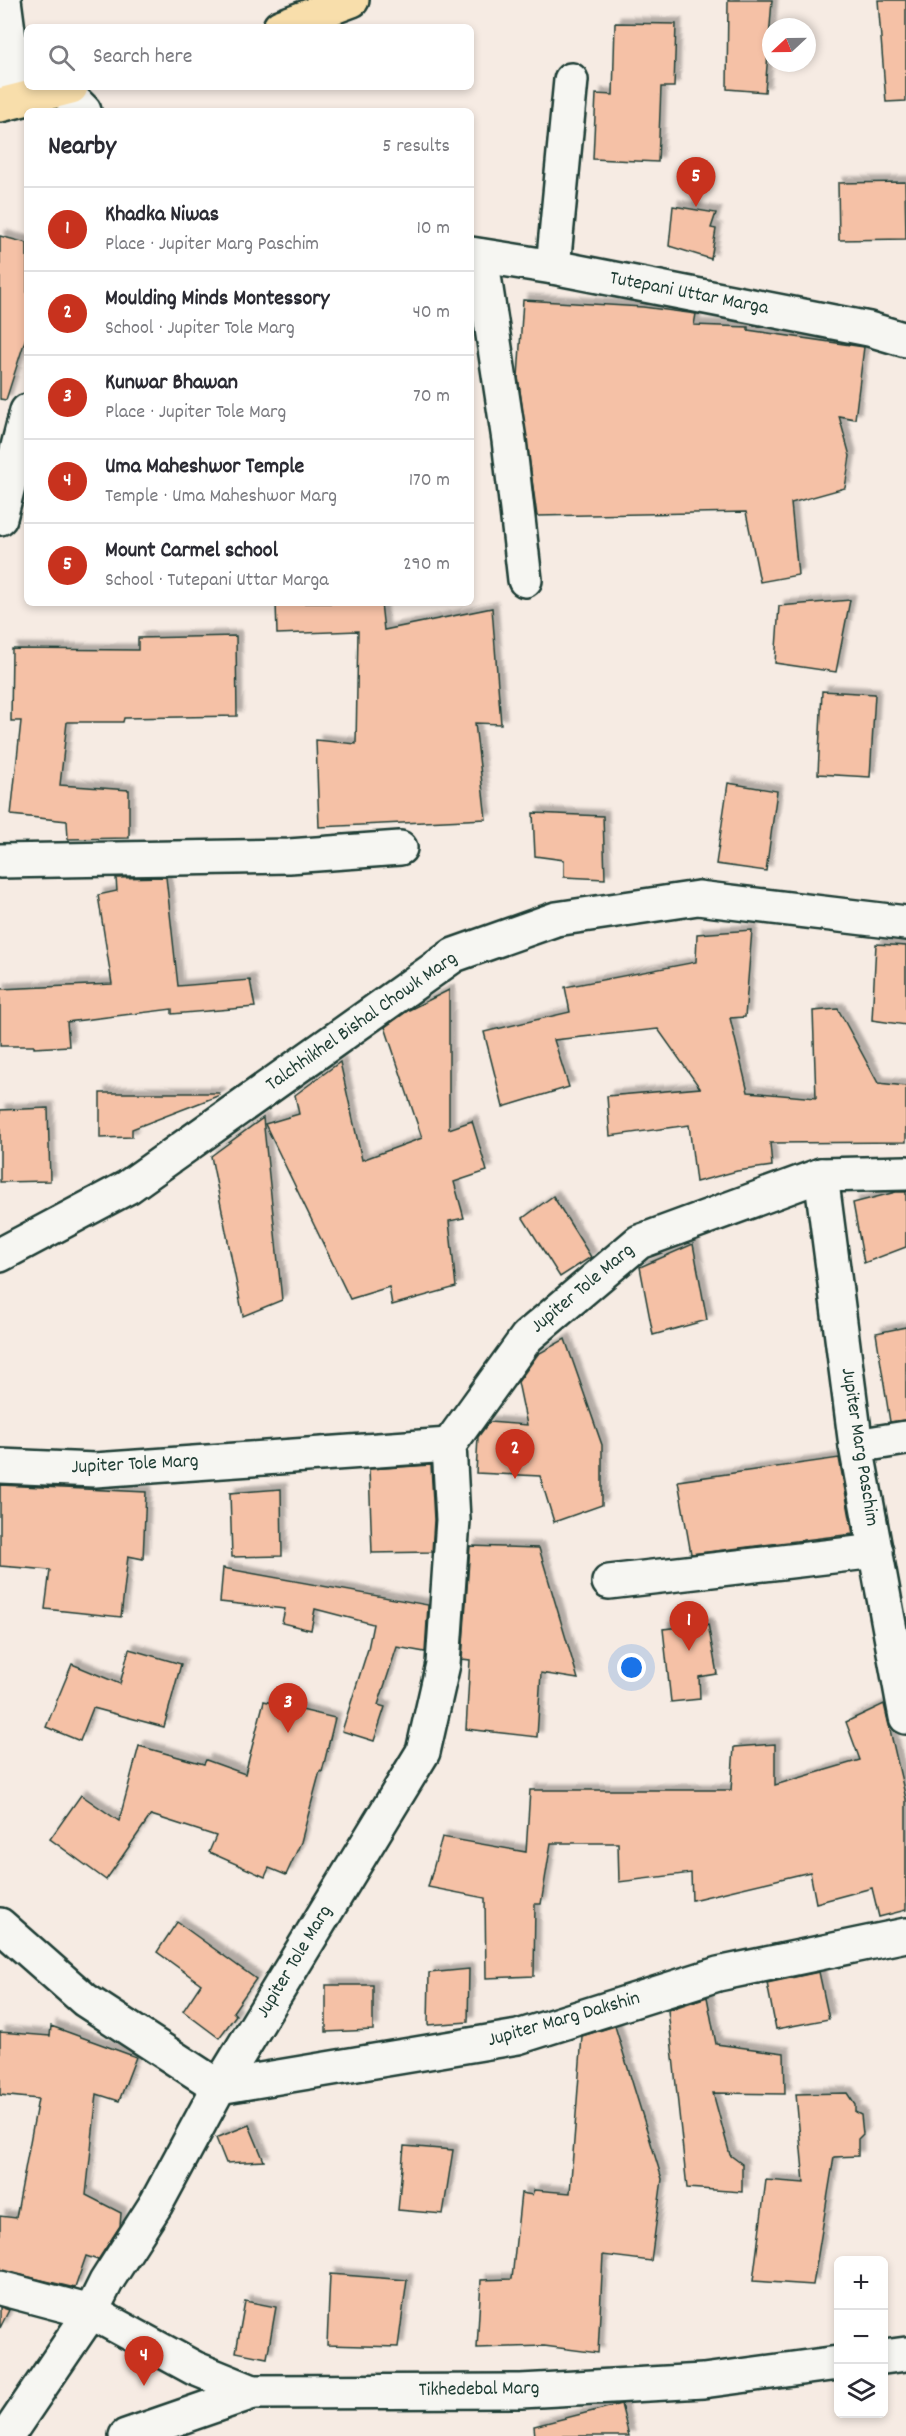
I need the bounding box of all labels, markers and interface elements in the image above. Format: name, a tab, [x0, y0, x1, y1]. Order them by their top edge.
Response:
north arrow	[762, 18, 816, 72]
search box	[24, 24, 474, 90]
icon: search	[45, 41, 78, 74]
text: Search here	[93, 42, 192, 73]
text: Nearby	[48, 129, 116, 166]
text: 5 results	[382, 133, 450, 161]
pin: 5	[676, 158, 716, 207]
text: Khadka Niwas	[105, 200, 219, 231]
text: 1	[65, 215, 70, 243]
text: 10 m	[416, 215, 450, 243]
text: Place · Jupiter Marg Paschim	[105, 231, 319, 259]
street label: Tutepani Uttar Marga	[607, 265, 771, 323]
text: Moulding Minds Montessory	[105, 284, 329, 315]
text: 2	[63, 299, 72, 327]
text: 40 m	[412, 299, 450, 327]
text: School · Jupiter Tole Marg	[105, 315, 295, 343]
text: Kunwar Bhawan	[105, 368, 238, 399]
text: 3	[63, 383, 72, 411]
text: 70 m	[413, 383, 450, 411]
text: Place · Jupiter Tole Marg	[105, 399, 286, 427]
text: Uma Maheshwor Temple	[105, 452, 304, 483]
text: 4	[63, 467, 72, 495]
text: 170 m	[409, 467, 450, 495]
text: Temple · Uma Maheshwor Marg	[105, 483, 337, 511]
text: Mount Carmel school	[105, 536, 278, 567]
text: 5	[63, 551, 72, 579]
text: 290 m	[403, 551, 450, 579]
text: School · Tutepani Uttar Marga	[105, 567, 329, 595]
street label: Talchhikhel Bishal Chowk Marg	[261, 945, 463, 1099]
street label: Jupiter Tole Marg	[525, 1237, 641, 1341]
street label: Jupiter Marg Paschim	[833, 1366, 885, 1528]
pin: 2	[496, 1430, 534, 1479]
street label: Jupiter Tole Marg	[71, 1448, 199, 1482]
pin: 1	[670, 1602, 708, 1651]
your location	[617, 1653, 646, 1682]
pin: 3	[268, 1684, 308, 1733]
street label: Jupiter Tole Marg	[250, 1900, 340, 2024]
street label: Jupiter Marg Dakshin	[485, 1985, 643, 2055]
map controls	[834, 2256, 888, 2418]
button: +	[834, 2256, 888, 2310]
button: −	[834, 2310, 888, 2364]
pin: 4	[124, 2336, 164, 2386]
button: layers	[834, 2364, 888, 2418]
street label: Tikhedebal Marg	[418, 2375, 540, 2405]

